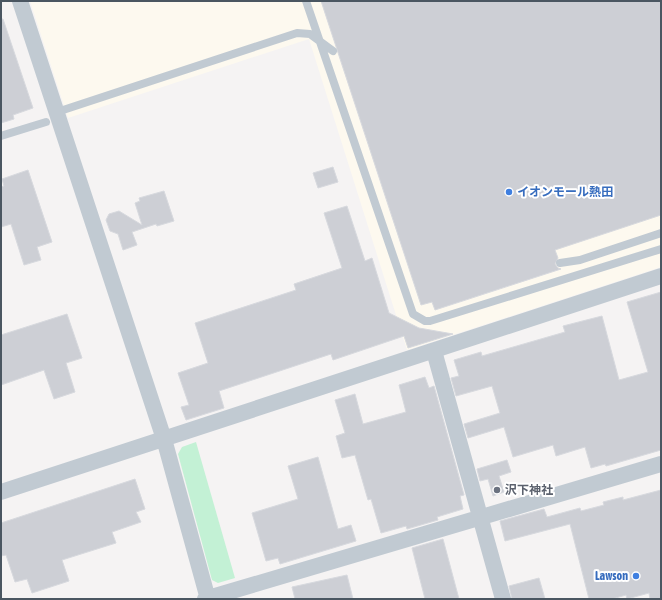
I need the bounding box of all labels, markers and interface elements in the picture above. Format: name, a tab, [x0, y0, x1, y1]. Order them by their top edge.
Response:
place label: イオンモール熱田	[517, 185, 613, 199]
marker: イオンモール熱田	[504, 187, 514, 197]
place label: 沢下神社	[505, 483, 553, 497]
marker: 沢下神社	[492, 485, 502, 495]
place label: Lawson	[595, 569, 628, 583]
marker: Lawson	[631, 571, 641, 581]

